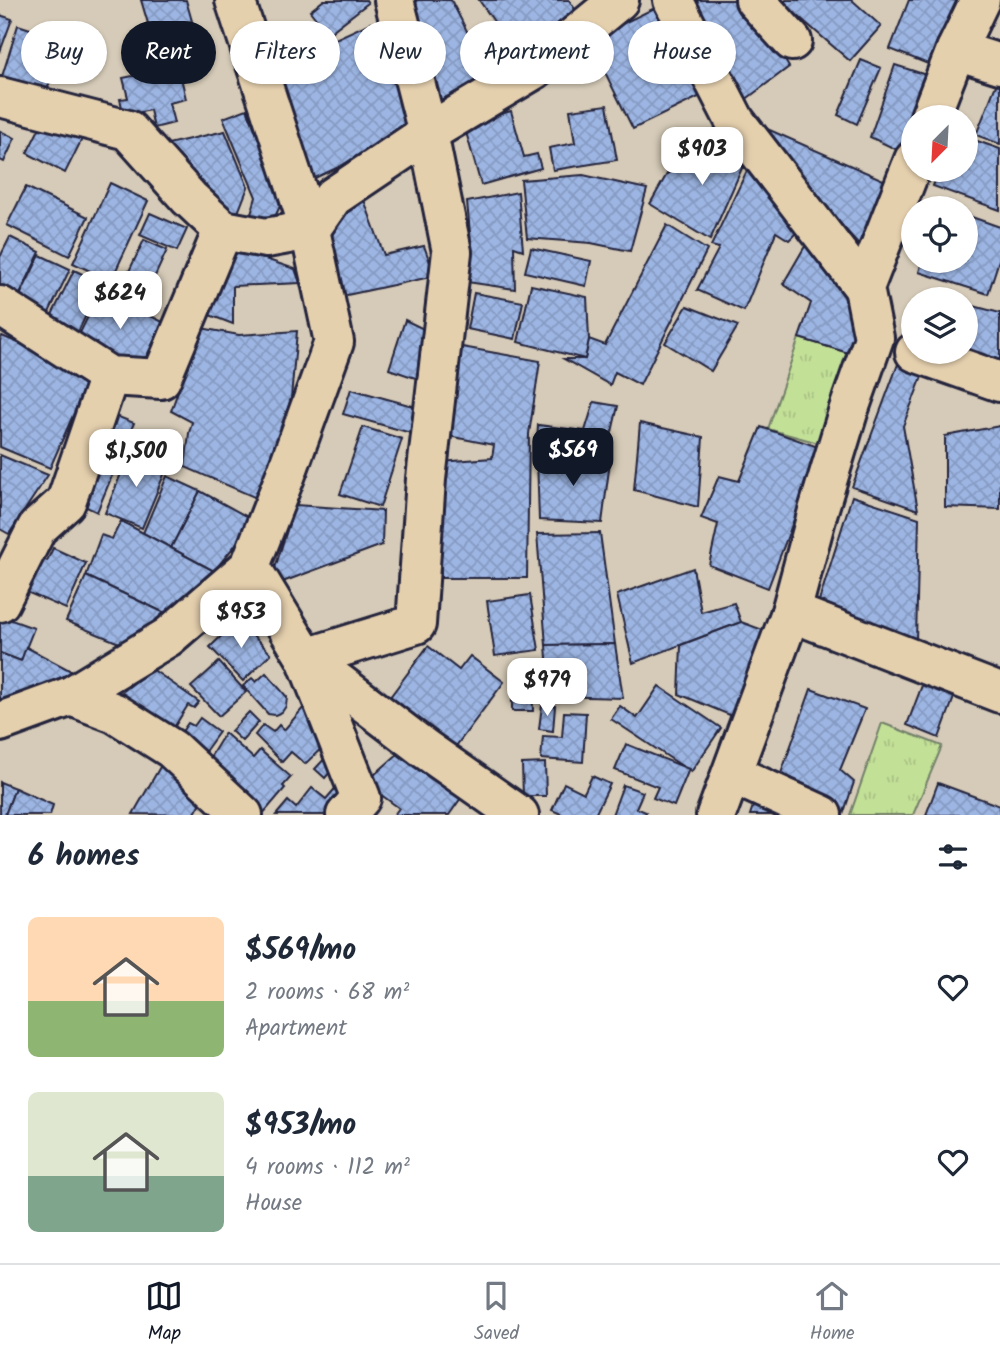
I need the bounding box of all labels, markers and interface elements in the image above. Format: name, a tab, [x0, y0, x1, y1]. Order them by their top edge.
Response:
chip: Buy	[21, 21, 107, 84]
chip: Rent	[121, 21, 216, 84]
chip: Filters	[230, 21, 340, 84]
chip: New	[354, 21, 446, 84]
chip: Apartment	[460, 21, 614, 84]
chip: House	[628, 21, 736, 84]
north arrow	[901, 105, 978, 182]
map controls	[901, 105, 978, 364]
pin: $903	[661, 128, 743, 187]
text: $903	[677, 132, 727, 168]
button: locate	[901, 196, 978, 273]
pin: $624	[79, 272, 161, 331]
text: $624	[94, 276, 146, 312]
button: layers	[901, 287, 978, 364]
pin: $569	[532, 428, 614, 488]
pin: $1,500	[79, 430, 193, 489]
text: $569	[548, 433, 598, 469]
text: $1,500	[105, 434, 167, 470]
pin: $953	[200, 590, 282, 650]
text: $953	[216, 595, 266, 631]
pin: $979	[506, 658, 588, 718]
text: $979	[523, 663, 571, 699]
text: 6 homes	[28, 833, 140, 881]
icon: filters	[934, 838, 972, 876]
text: $569/mo	[245, 927, 356, 975]
icon: home	[84, 945, 168, 1029]
icon: heart	[934, 968, 972, 1006]
text: 2 rooms · 68 m²	[245, 975, 409, 1011]
text: Apartment	[245, 1011, 347, 1047]
text: $953/mo	[245, 1102, 356, 1150]
icon: home	[84, 1120, 168, 1204]
icon: heart	[934, 1143, 972, 1181]
text: 4 rooms · 112 m²	[245, 1150, 410, 1186]
text: House	[245, 1186, 302, 1222]
tab: Map	[145, 1277, 183, 1349]
tab: Saved	[474, 1277, 519, 1349]
tab: Home	[810, 1277, 855, 1349]

